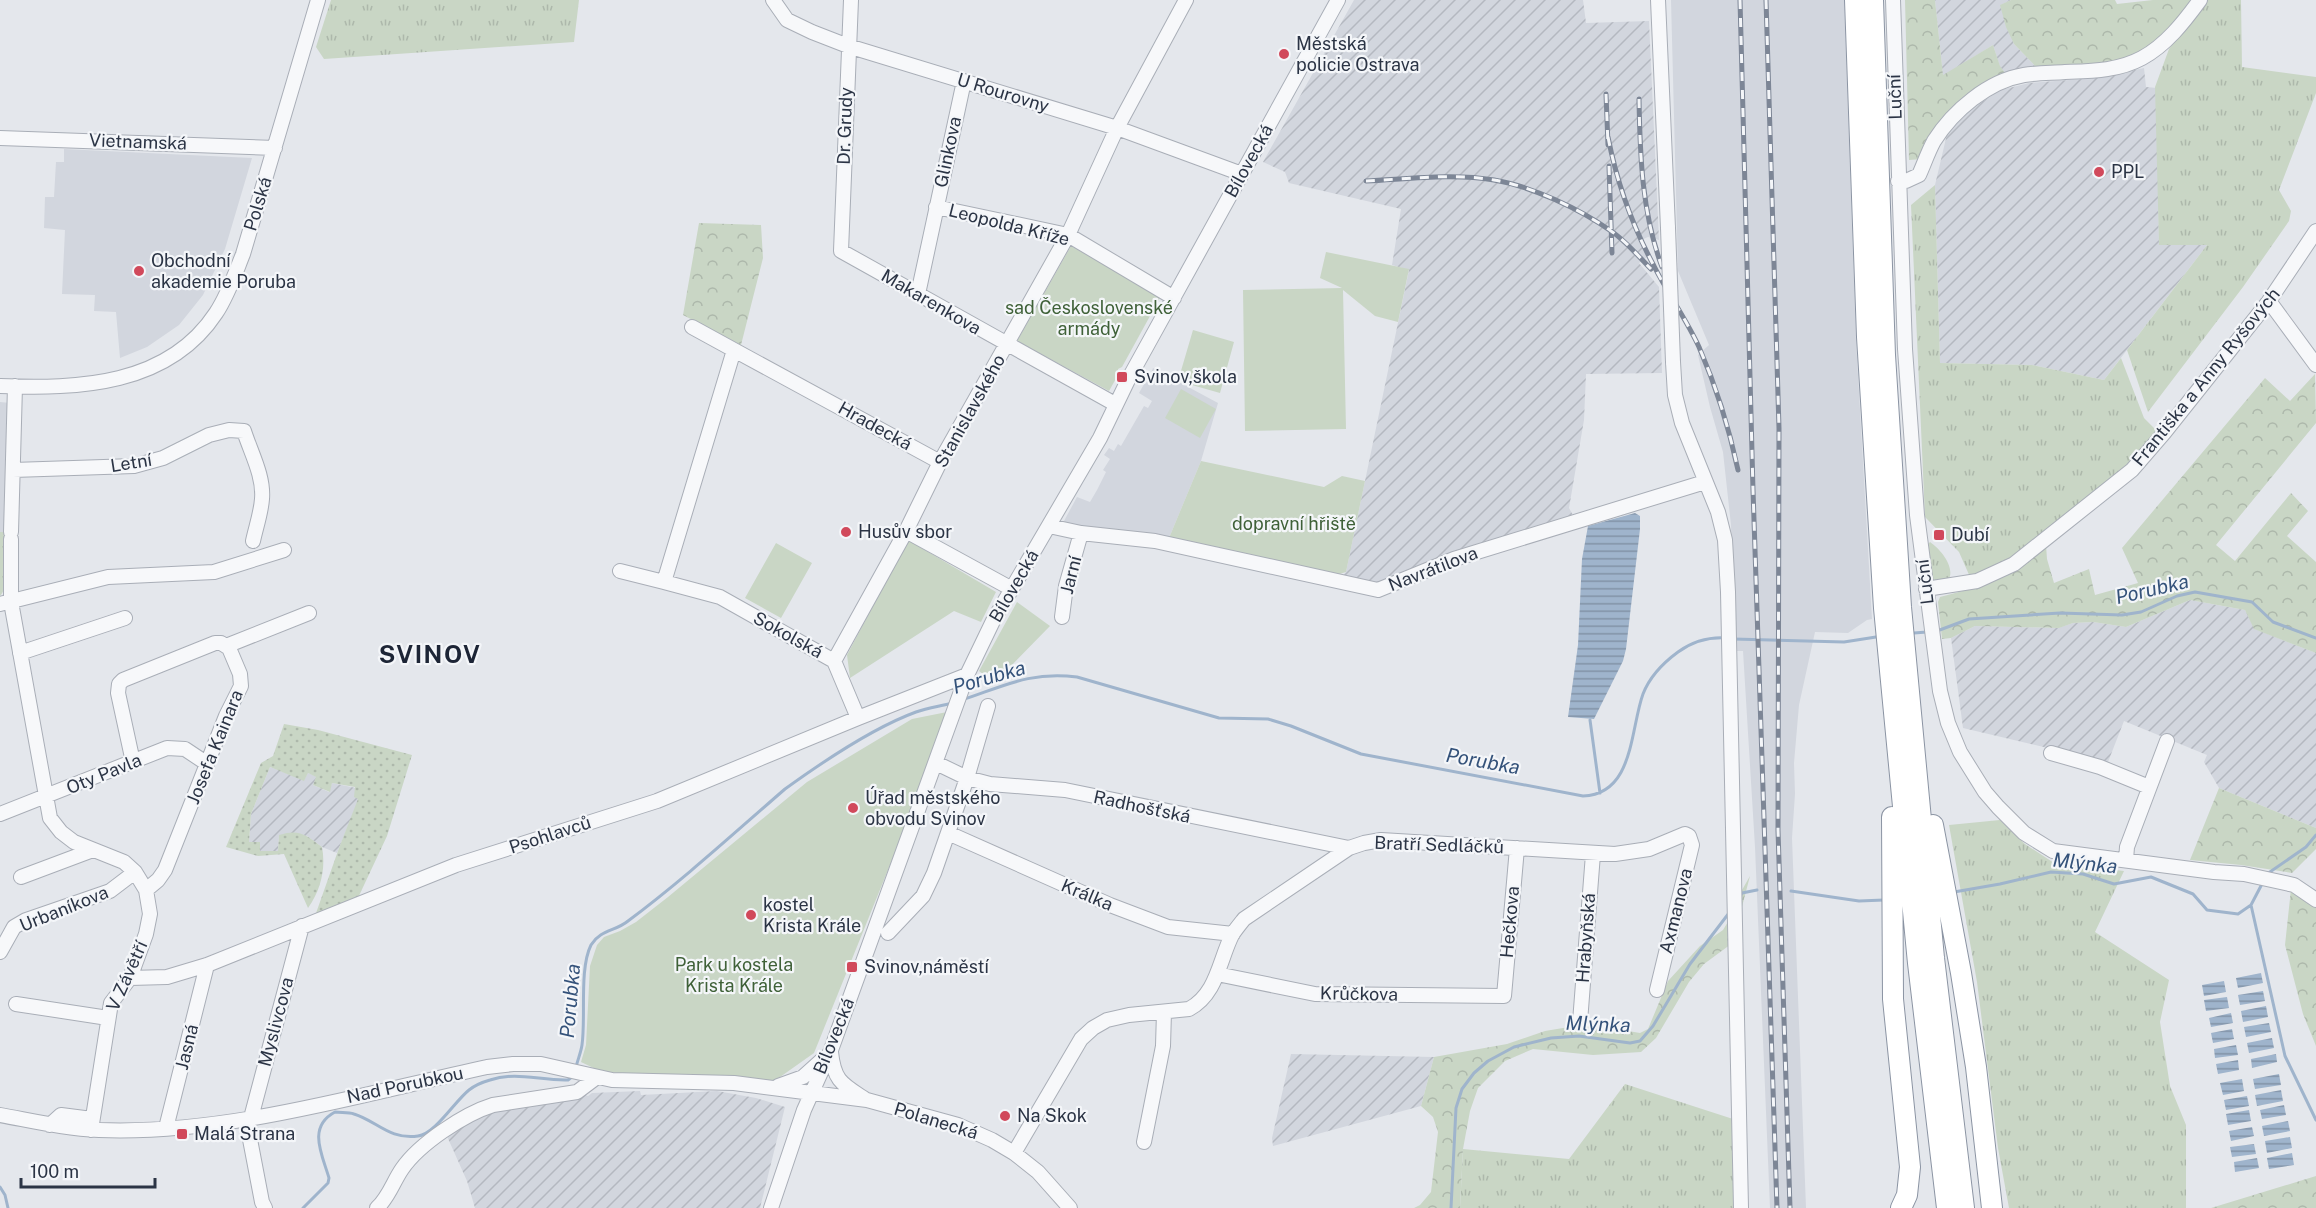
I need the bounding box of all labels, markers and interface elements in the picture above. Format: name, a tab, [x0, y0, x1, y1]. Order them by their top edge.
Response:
place label: Městská policie Ostrava	[1296, 33, 1420, 75]
marker: Městská policie Ostrava	[1277, 47, 1291, 61]
street label: U Rourovny	[955, 69, 1052, 117]
street label: Luční	[1883, 73, 1906, 120]
street label: Dr. Grudy	[833, 86, 856, 165]
street label: Glinkova	[930, 114, 965, 189]
street label: Bílovecká	[1220, 121, 1277, 201]
street label: Vietnamská	[89, 129, 187, 154]
place label: PPL	[2111, 161, 2144, 182]
marker: PPL	[2092, 165, 2106, 179]
street label: Polská	[239, 174, 276, 234]
street label: Leopolda Kříže	[946, 199, 1072, 250]
place label: Obchodní akademie Poruba	[151, 250, 296, 292]
marker: Obchodní akademie Poruba	[132, 264, 146, 278]
street label: Makarenkova	[878, 265, 985, 339]
street label: Františka a Anny Ryšových	[2127, 283, 2284, 470]
park label: sad Československé armády	[1005, 297, 1173, 339]
street label: Stanislavského	[930, 351, 1009, 471]
place label: Svinov,škola	[1134, 366, 1237, 387]
marker: Svinov,škola	[1115, 370, 1129, 384]
street label: Hradecká	[835, 397, 916, 454]
street label: Letní	[109, 449, 154, 476]
park label: dopravní hřiště	[1232, 513, 1356, 534]
place label: Husův sbor	[858, 521, 952, 542]
place label: Dubí	[1951, 524, 1990, 545]
marker: Husův sbor	[839, 525, 853, 539]
marker: Dubí	[1932, 528, 1946, 542]
street label: Navrátilova	[1385, 542, 1480, 595]
street label: Bílovecká	[984, 546, 1043, 626]
street label: Jarní	[1056, 553, 1086, 596]
street label: Luční	[1911, 558, 1938, 606]
water label: Porubka	[2113, 569, 2191, 609]
street label: Sokolská	[750, 607, 827, 662]
district label: SVINOV	[379, 640, 481, 668]
water label: Porubka	[950, 655, 1028, 699]
street label: Josefa Kainara	[182, 687, 247, 807]
water label: Porubka	[1444, 743, 1522, 779]
street label: Oty Pavla	[63, 749, 145, 798]
place label: Úřad městského obvodu Svinov	[865, 786, 1000, 829]
street label: Radhošťská	[1092, 786, 1193, 827]
marker: Úřad městského obvodu Svinov	[846, 801, 860, 815]
street label: Psohlavců	[506, 811, 593, 858]
street label: Bratří Sedláčků	[1374, 832, 1504, 857]
water label: Mlýnka	[2051, 848, 2119, 878]
street label: Axmanova	[1655, 866, 1696, 956]
street label: Králka	[1058, 874, 1116, 915]
street label: Urbaníkova	[16, 881, 111, 936]
street label: Hečkova	[1496, 885, 1523, 959]
street label: Hrabyňská	[1572, 892, 1599, 984]
place label: kostel Krista Krále	[763, 894, 861, 936]
marker: kostel Krista Krále	[744, 908, 758, 922]
street label: V Závětří	[102, 937, 152, 1014]
park label: Park u kostela Krista Krále	[675, 954, 793, 996]
place label: Svinov,náměstí	[864, 956, 990, 977]
marker: Svinov,náměstí	[845, 960, 859, 974]
water label: Porubka	[555, 963, 585, 1039]
street label: Myslivcova	[253, 975, 298, 1069]
street label: Krůčkova	[1320, 982, 1398, 1005]
street label: Bílovecká	[809, 995, 858, 1077]
water label: Mlýnka	[1565, 1011, 1631, 1037]
street label: Jasná	[171, 1022, 202, 1072]
street label: Nad Porubkou	[345, 1062, 465, 1107]
street label: Polanecká	[892, 1098, 981, 1143]
place label: Na Skok	[1017, 1105, 1087, 1126]
marker: Na Skok	[998, 1109, 1012, 1123]
place label: Malá Strana	[194, 1123, 295, 1144]
marker: Malá Strana	[175, 1127, 189, 1141]
scale bar	[21, 1151, 154, 1189]
text: 100 m	[30, 1161, 79, 1182]

